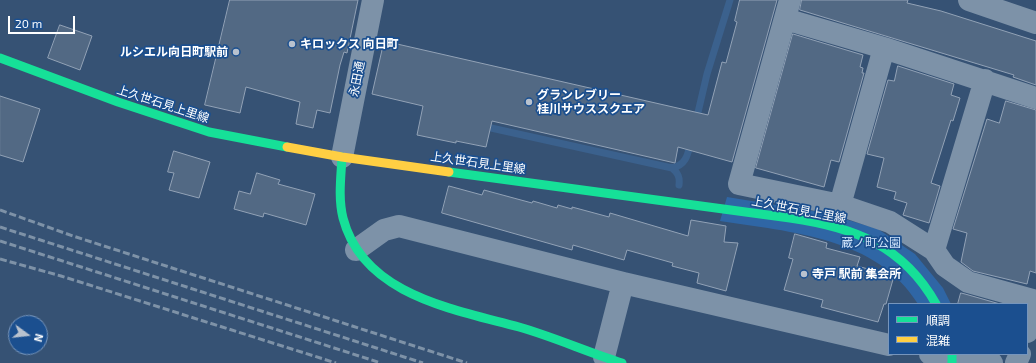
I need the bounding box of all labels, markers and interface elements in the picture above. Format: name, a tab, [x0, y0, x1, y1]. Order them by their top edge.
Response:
scale bar	[10, 8, 77, 34]
text: 20 m	[15, 16, 42, 30]
place label: キロックス 向日町	[300, 37, 399, 51]
marker: キロックス 向日町	[287, 39, 297, 49]
place label: ルシエル向日町駅前	[120, 45, 228, 59]
marker: ルシエル向日町駅前	[231, 47, 241, 57]
street label: 永田通	[346, 60, 368, 98]
street label: 上久世石見上里線	[115, 82, 211, 126]
place label: グランレブリー 桂川サウススクエア	[537, 88, 645, 116]
marker: グランレブリー 桂川サウススクエア	[524, 97, 534, 107]
street label: 上久世石見上里線	[429, 149, 527, 177]
street label: 上久世石見上里線	[751, 194, 847, 226]
park label: 蔵ノ町公園	[841, 236, 901, 250]
place label: 寺戸 駅前 集会所	[812, 267, 901, 281]
marker: 寺戸 駅前 集会所	[799, 269, 809, 279]
legend	[888, 303, 1028, 355]
text: 順調	[926, 313, 950, 327]
north arrow	[8, 315, 48, 355]
text: N	[32, 332, 46, 343]
text: 混雑	[926, 333, 950, 347]

